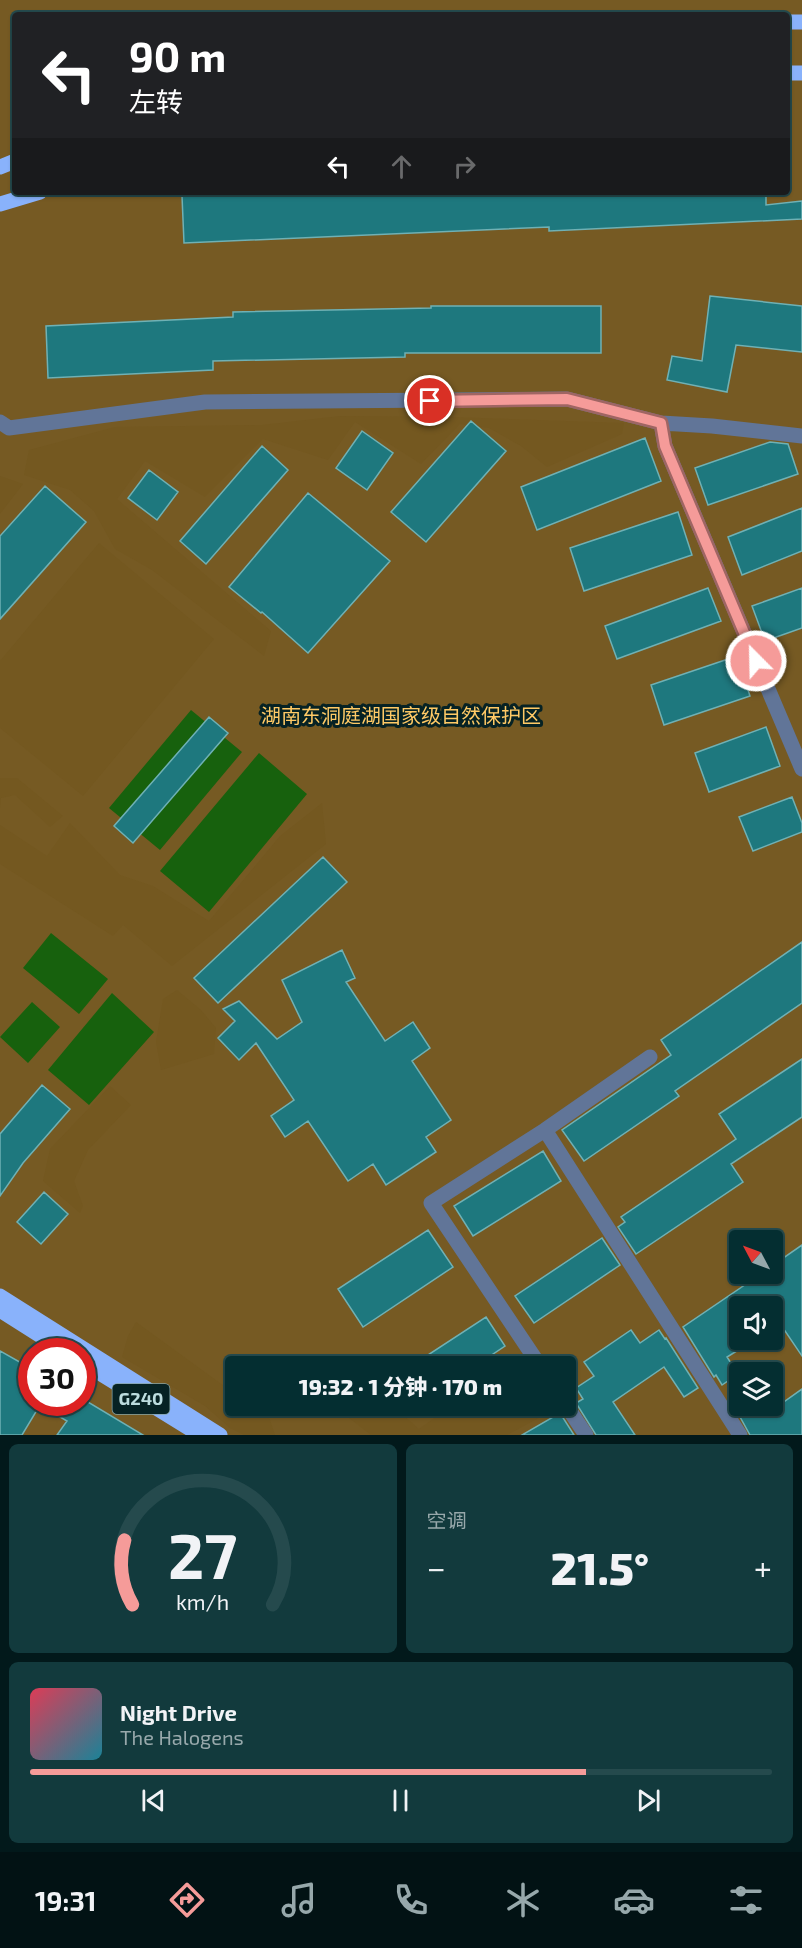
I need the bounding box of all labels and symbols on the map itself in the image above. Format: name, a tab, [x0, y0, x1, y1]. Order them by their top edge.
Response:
pin	[404, 375, 455, 426]
position arrow	[724, 629, 788, 693]
park label: 湖南东洞庭湖国家级自然保护区	[261, 703, 541, 727]
north arrow	[729, 1230, 783, 1284]
speed limit sign: 30	[18, 1338, 96, 1416]
road number: G240	[112, 1384, 170, 1414]

